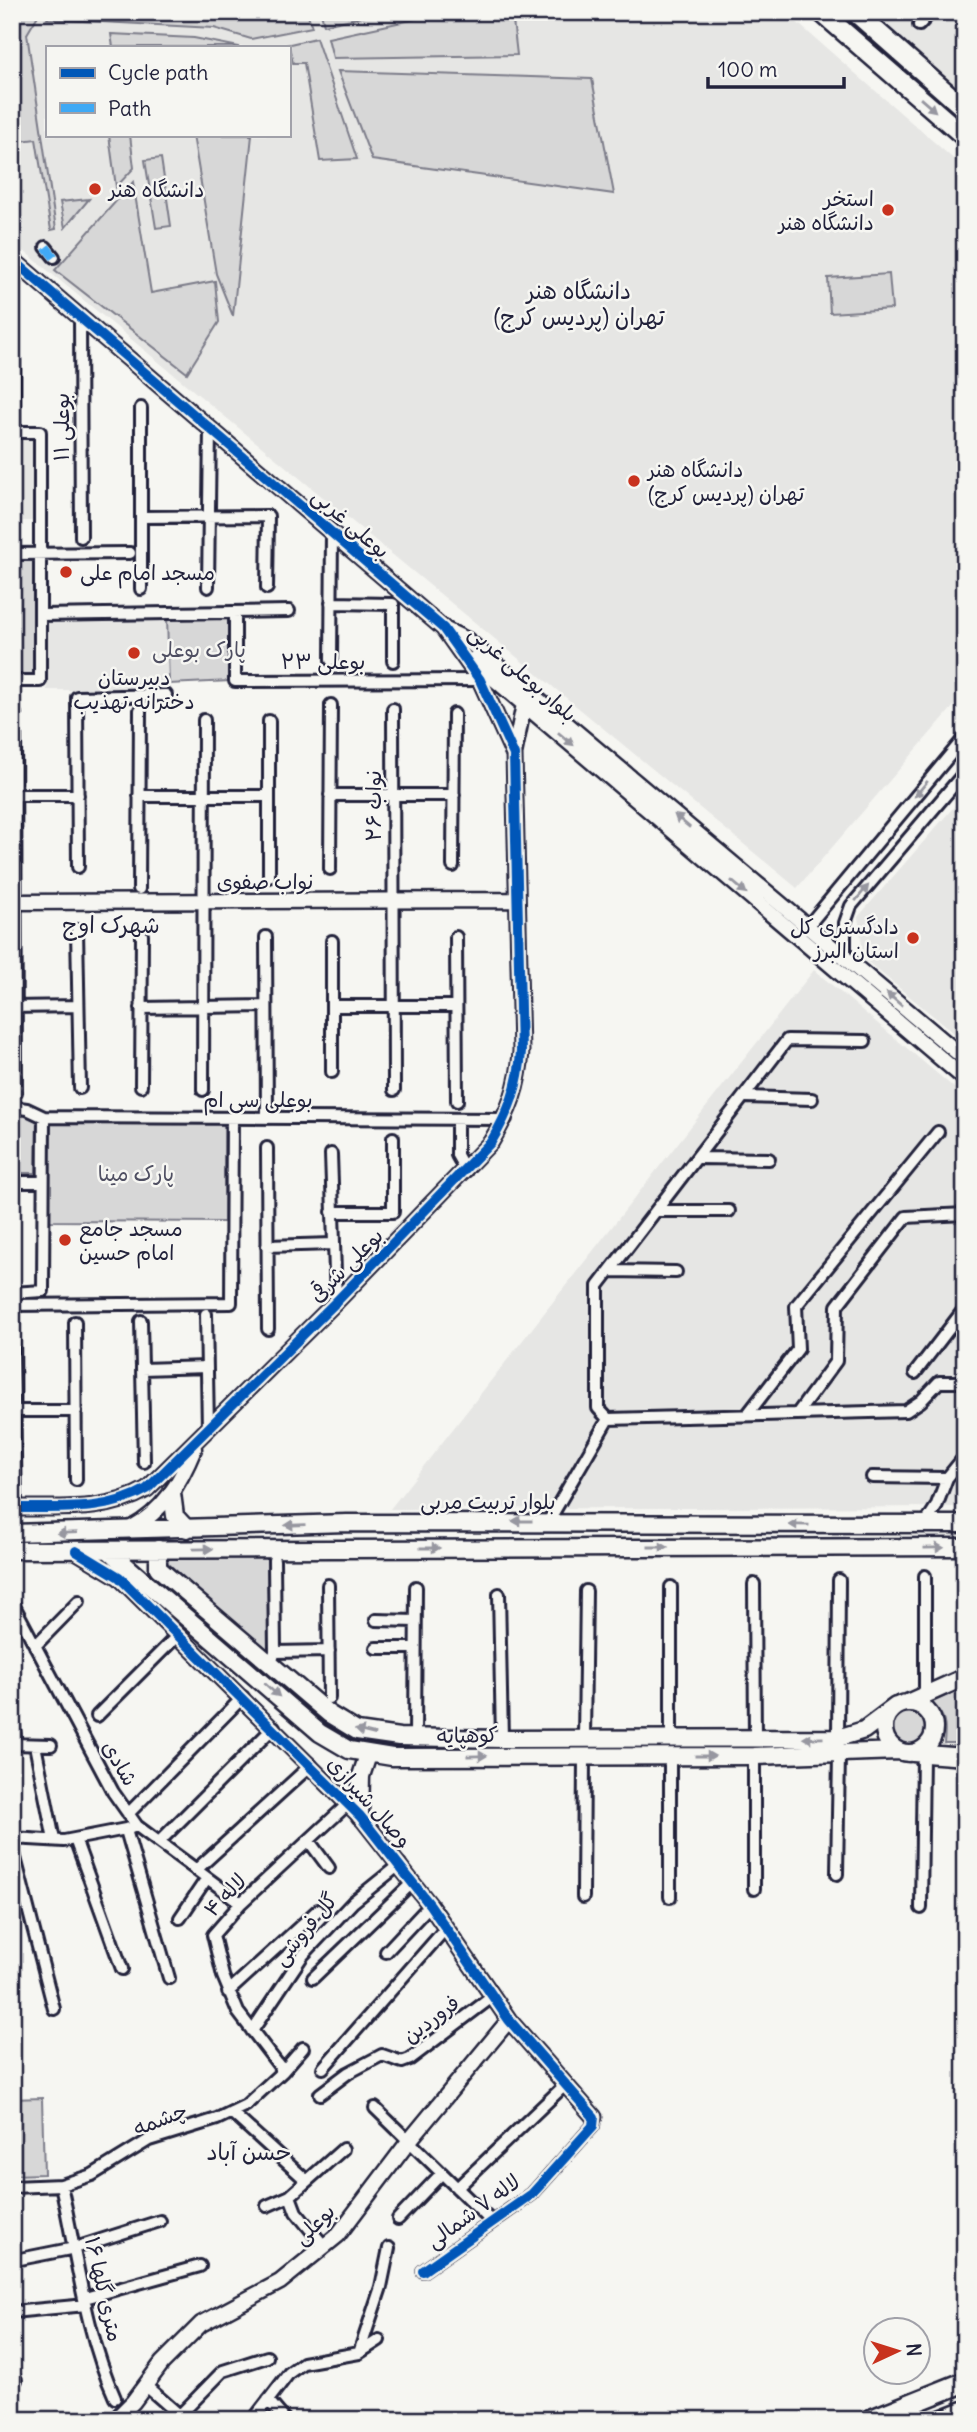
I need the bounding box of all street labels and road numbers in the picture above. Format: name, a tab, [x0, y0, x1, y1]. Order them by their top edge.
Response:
street label: بوعلی ۱۱	[48, 393, 76, 461]
street label: بوعلی غربی	[306, 482, 395, 565]
street label: بلوار بوعلی غربی	[463, 619, 583, 728]
street label: بوعلی ۲۳	[281, 648, 365, 676]
street label: نواب ۲۶	[360, 770, 387, 842]
street label: نواب صفوی	[217, 868, 313, 895]
street label: بوعلی سی ام	[203, 1086, 313, 1116]
street label: بوعلی شرقی	[303, 1222, 390, 1309]
street label: بلوار تربیت مربی	[420, 1488, 556, 1516]
street label: کوهپایه	[436, 1721, 498, 1749]
street label: شادی	[96, 1735, 144, 1791]
street label: وصال شیرازی	[322, 1750, 418, 1854]
street label: لاله ۴	[198, 1868, 252, 1922]
street label: گل فروشی	[267, 1887, 344, 1972]
street label: فروردین	[397, 1989, 465, 2049]
street label: چشمه	[129, 2096, 191, 2142]
street label: لاله ۷ شمالی	[421, 2168, 526, 2255]
street label: بوعلی	[287, 2198, 341, 2251]
street label: ۱۶ متری گلها	[79, 2234, 129, 2344]

